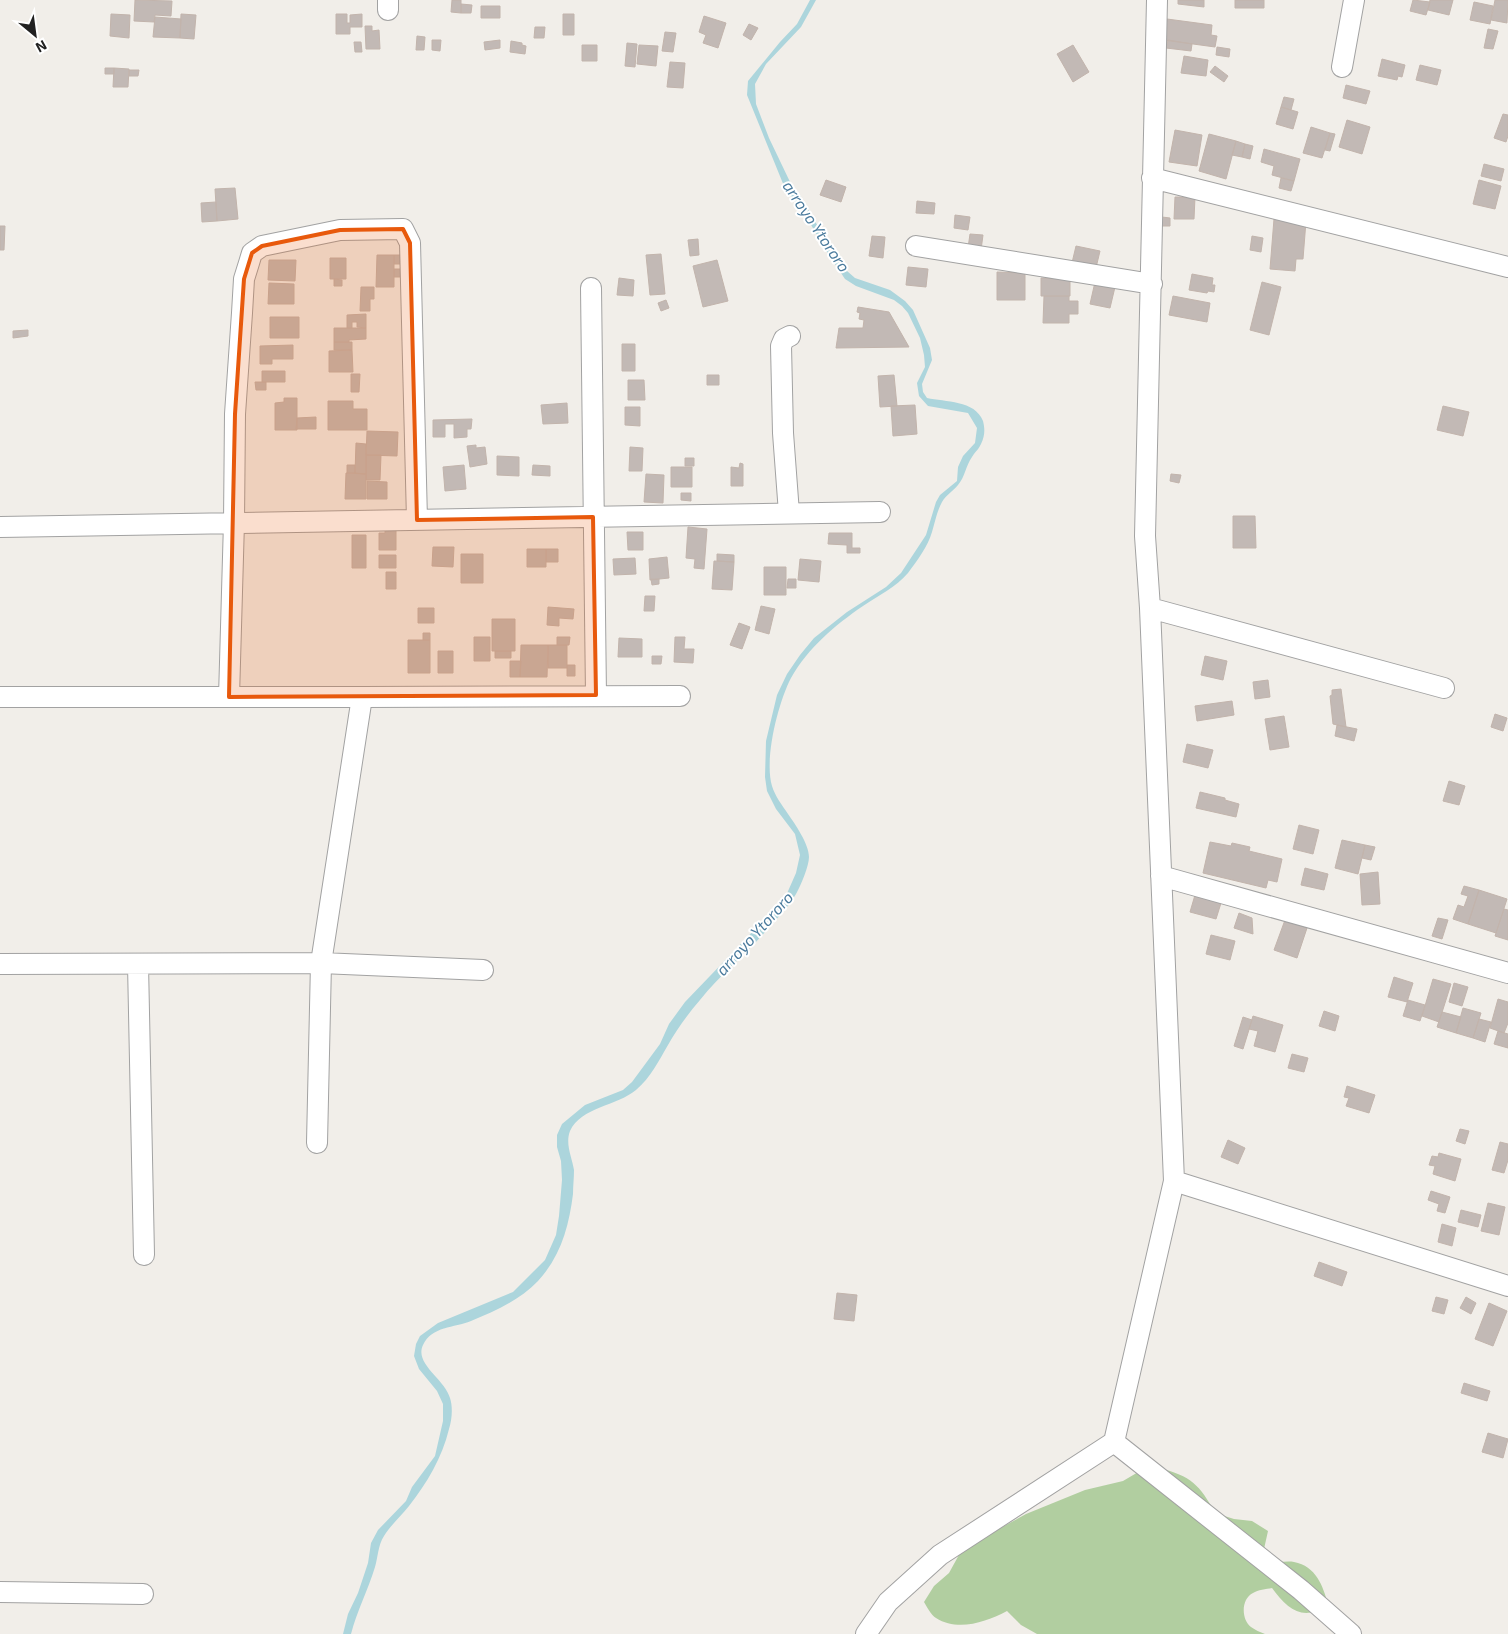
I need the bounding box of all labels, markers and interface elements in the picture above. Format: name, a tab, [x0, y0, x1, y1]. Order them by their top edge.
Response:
north arrow	[10, 10, 60, 60]
text: N	[33, 37, 50, 57]
water label: arroyo Ytororo	[779, 177, 854, 276]
water label: arroyo Ytororo	[712, 887, 797, 979]

